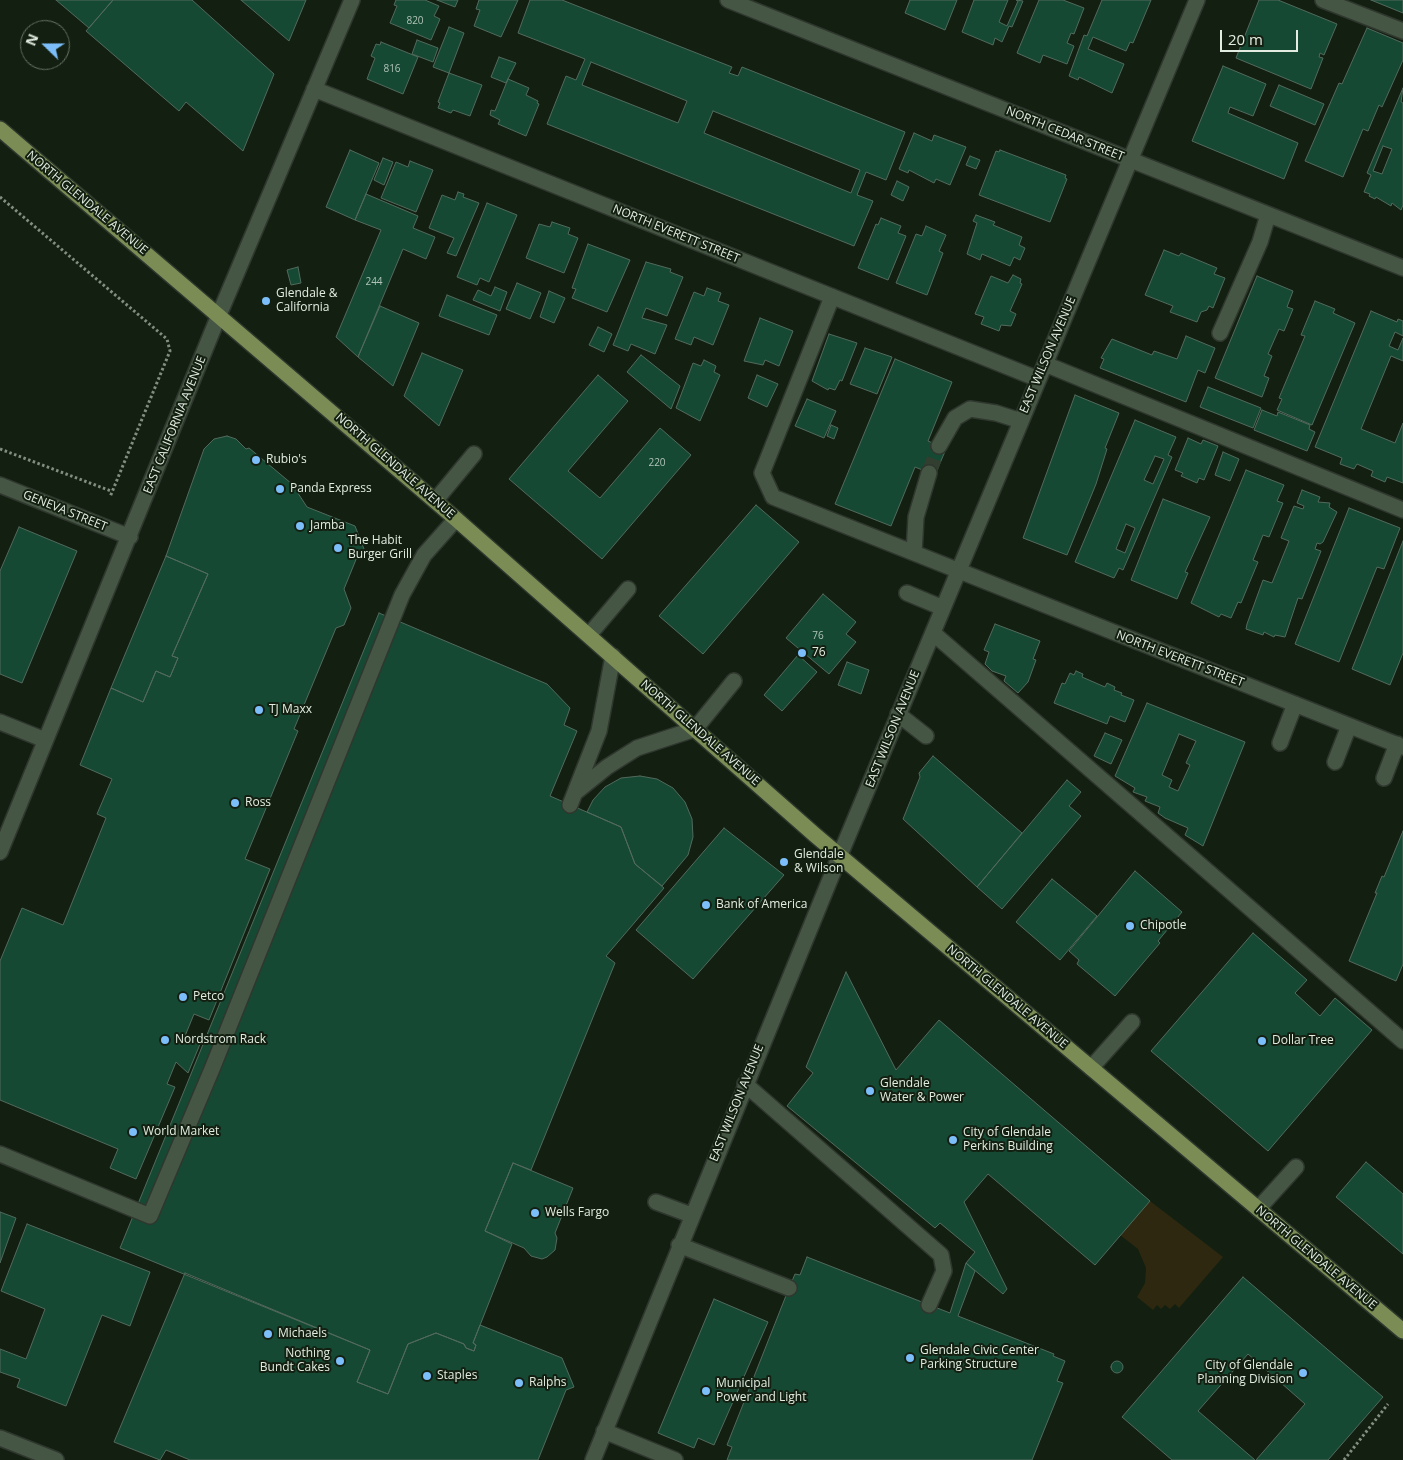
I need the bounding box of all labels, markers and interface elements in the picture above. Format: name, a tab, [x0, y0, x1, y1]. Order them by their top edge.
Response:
house number: 820	[406, 15, 424, 27]
north arrow	[20, 20, 70, 70]
scale bar	[1223, 20, 1300, 52]
text: 20 m	[1228, 29, 1263, 49]
text: N	[21, 31, 42, 48]
house number: 816	[383, 63, 401, 75]
street label: NORTH CEDAR STREET	[1004, 104, 1126, 164]
street label: NORTH GLENDALE AVENUE	[24, 148, 150, 258]
street label: NORTH EVERETT STREET	[610, 202, 742, 266]
house number: 244	[365, 276, 383, 288]
place label: Glendale & California	[276, 287, 337, 315]
marker: Glendale & California	[260, 295, 272, 307]
street label: EAST WILSON AVENUE	[1017, 295, 1079, 415]
street label: EAST CALIFORNIA AVENUE	[141, 354, 209, 496]
street label: NORTH GLENDALE AVENUE	[332, 410, 458, 522]
place label: Rubio's	[266, 453, 307, 467]
marker: Rubio's	[250, 454, 262, 466]
house number: 220	[648, 457, 666, 469]
place label: Panda Express	[290, 482, 372, 496]
marker: Panda Express	[274, 483, 286, 495]
street label: GENEVA STREET	[21, 488, 109, 534]
place label: Jamba	[310, 519, 345, 533]
marker: Jamba	[294, 520, 306, 532]
place label: The Habit Burger Grill	[348, 534, 412, 562]
marker: The Habit Burger Grill	[332, 542, 344, 554]
street label: NORTH EVERETT STREET	[1114, 628, 1246, 690]
house number: 76	[812, 630, 824, 642]
place label: 76	[812, 646, 826, 660]
marker: 76	[796, 647, 808, 659]
street label: EAST WILSON AVENUE	[863, 668, 923, 790]
street label: NORTH GLENDALE AVENUE	[637, 677, 763, 789]
place label: TJ Maxx	[269, 703, 312, 717]
marker: TJ Maxx	[253, 704, 265, 716]
place label: Ross	[245, 796, 271, 810]
marker: Ross	[229, 797, 241, 809]
place label: Glendale & Wilson	[794, 848, 844, 876]
marker: Glendale & Wilson	[778, 856, 790, 868]
place label: Bank of America	[716, 898, 807, 912]
marker: Bank of America	[700, 899, 712, 911]
place label: Chipotle	[1140, 919, 1187, 933]
marker: Chipotle	[1124, 920, 1136, 932]
street label: NORTH GLENDALE AVENUE	[944, 942, 1070, 1052]
place label: Petco	[193, 990, 224, 1004]
marker: Petco	[177, 991, 189, 1003]
place label: Nordstrom Rack	[175, 1033, 266, 1047]
marker: Nordstrom Rack	[159, 1034, 171, 1046]
place label: Dollar Tree	[1272, 1034, 1334, 1048]
marker: Dollar Tree	[1256, 1035, 1268, 1047]
street label: EAST WILSON AVENUE	[707, 1042, 767, 1164]
place label: Glendale Water & Power	[880, 1077, 964, 1105]
marker: Glendale Water & Power	[864, 1085, 876, 1097]
place label: World Market	[143, 1125, 219, 1139]
marker: World Market	[127, 1126, 139, 1138]
place label: City of Glendale Perkins Building	[963, 1126, 1053, 1154]
marker: City of Glendale Perkins Building	[947, 1134, 959, 1146]
street label: NORTH GLENDALE AVENUE	[1253, 1203, 1379, 1313]
place label: Wells Fargo	[545, 1206, 609, 1220]
marker: Wells Fargo	[529, 1207, 541, 1219]
place label: Michaels	[278, 1327, 327, 1341]
marker: Michaels	[262, 1328, 274, 1340]
place label: Glendale Civic Center Parking Structure	[920, 1344, 1039, 1372]
place label: Nothing Bundt Cakes	[260, 1347, 330, 1375]
marker: Glendale Civic Center Parking Structure	[904, 1352, 916, 1364]
marker: Nothing Bundt Cakes	[334, 1355, 346, 1367]
place label: City of Glendale Planning Division	[1197, 1359, 1293, 1387]
marker: City of Glendale Planning Division	[1297, 1367, 1309, 1379]
place label: Staples	[437, 1369, 477, 1383]
marker: Staples	[421, 1370, 433, 1382]
place label: Ralphs	[529, 1376, 567, 1390]
marker: Ralphs	[513, 1377, 525, 1389]
place label: Municipal Power and Light	[716, 1377, 806, 1405]
marker: Municipal Power and Light	[700, 1385, 712, 1397]

